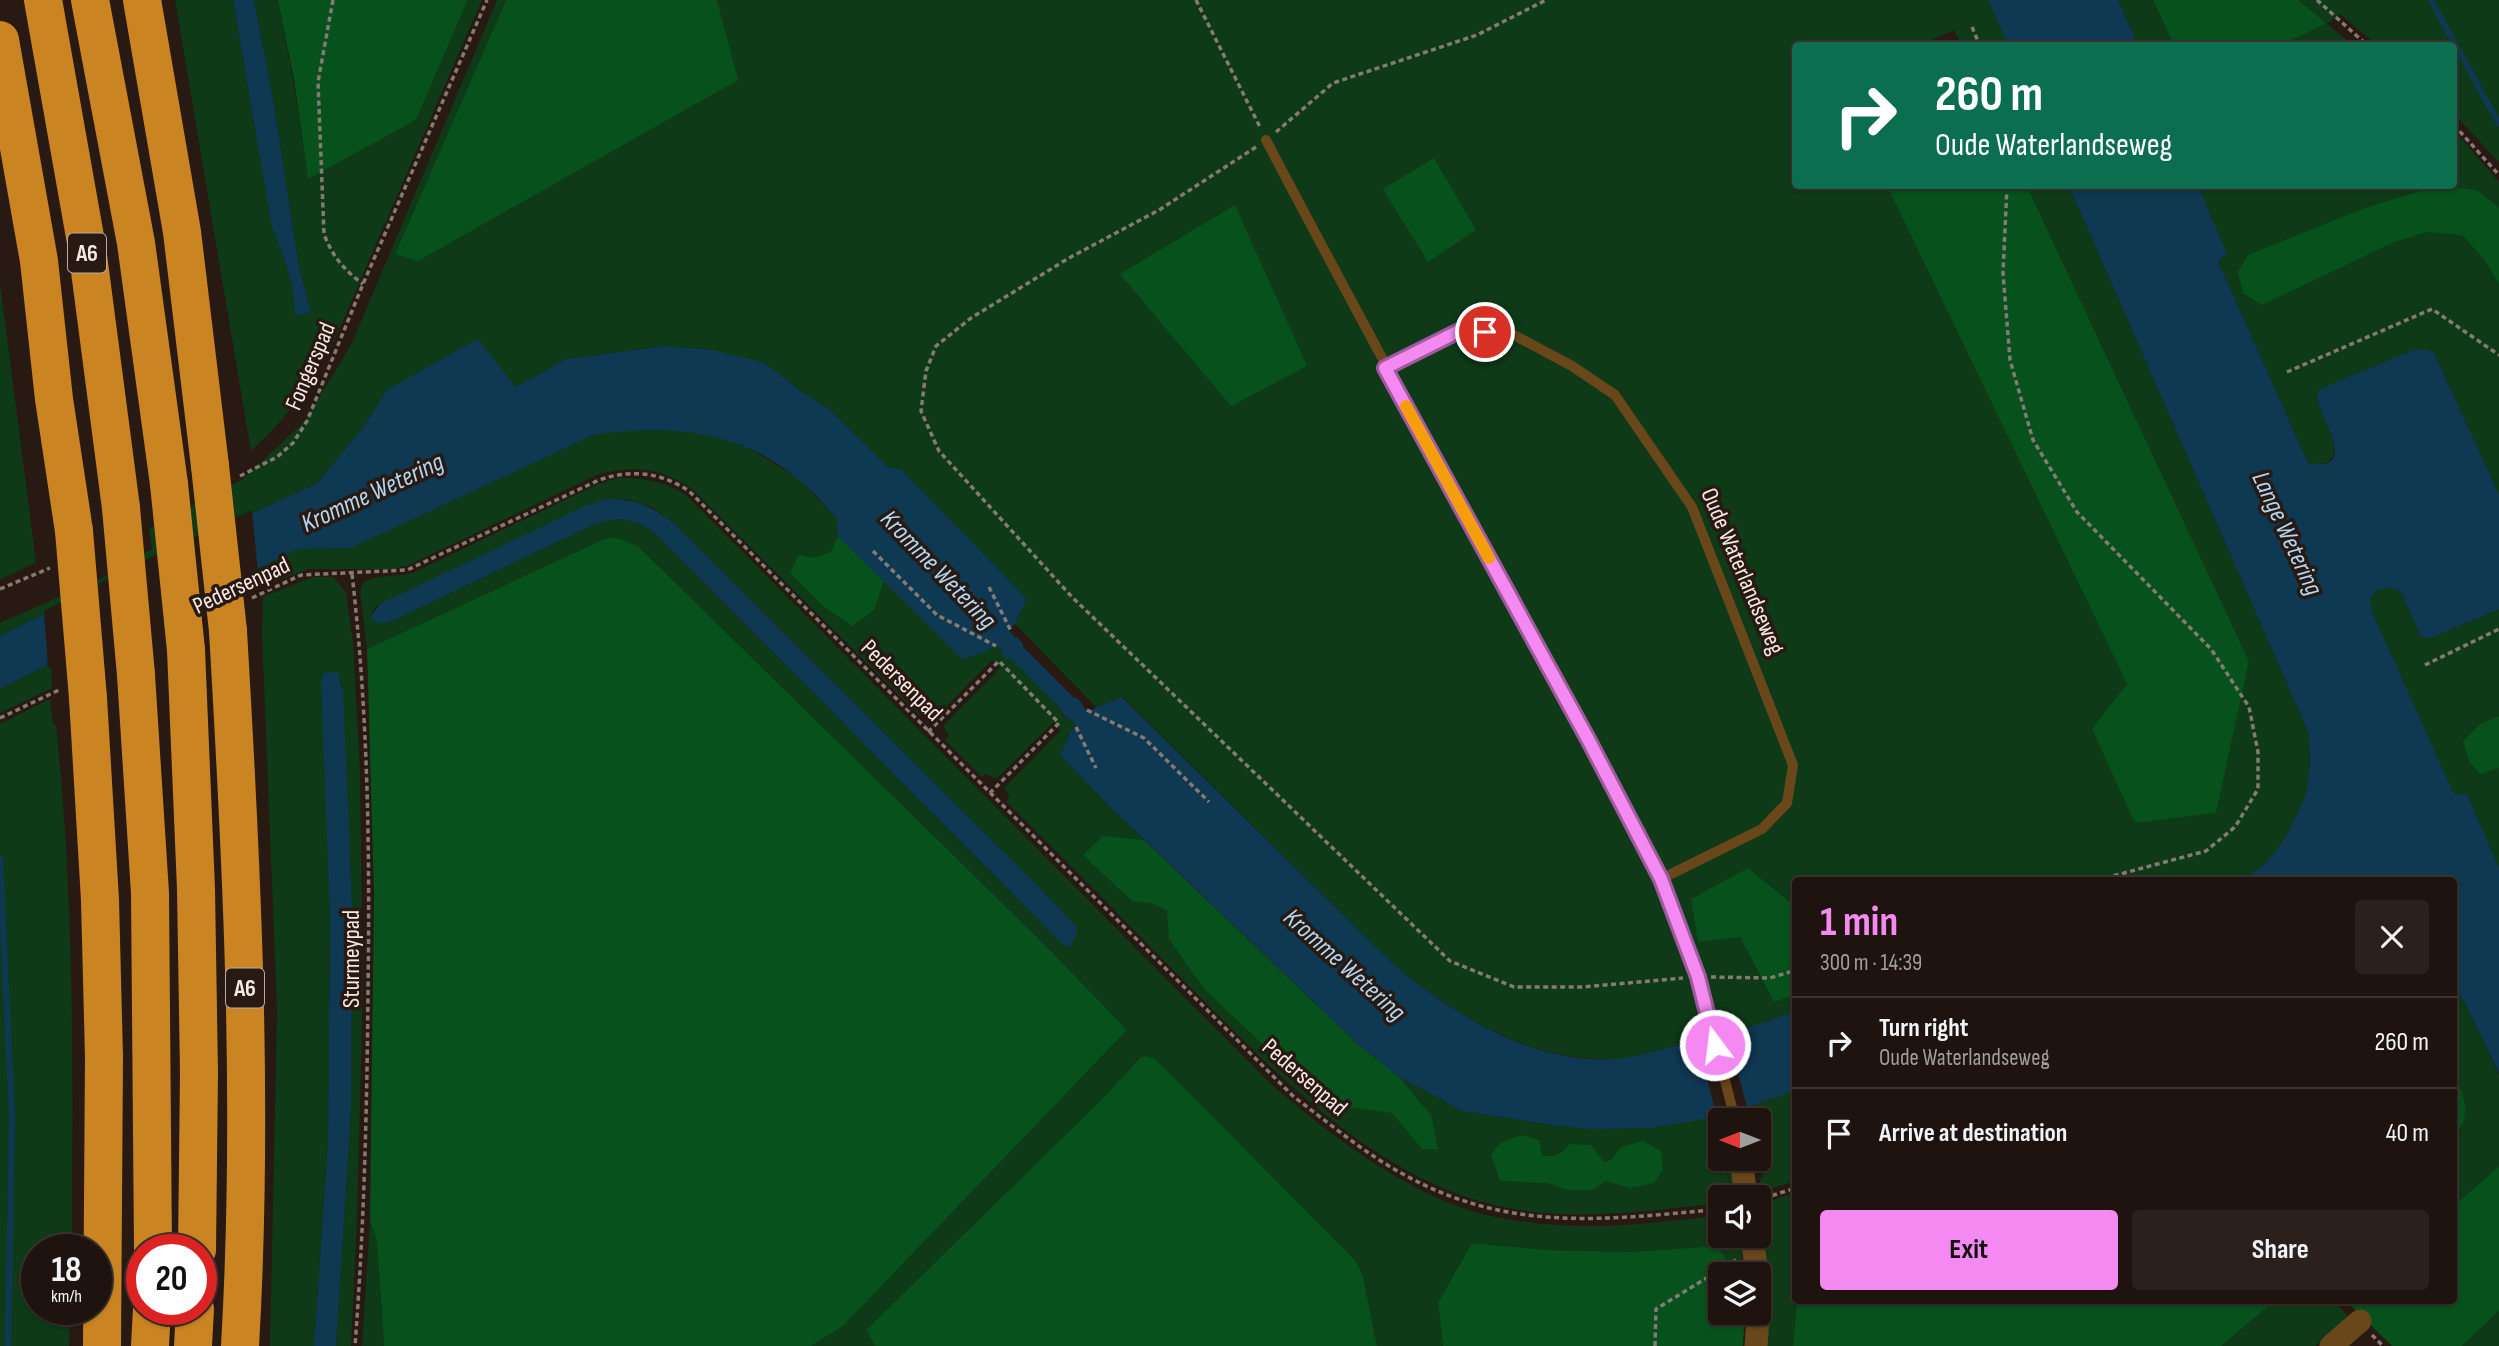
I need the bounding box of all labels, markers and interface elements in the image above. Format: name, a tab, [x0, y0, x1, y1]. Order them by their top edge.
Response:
text: 260 m	[1935, 66, 2043, 125]
icon: right	[1820, 70, 1911, 161]
text: Oude Waterlandseweg	[1935, 126, 2172, 165]
road number: A6	[68, 234, 106, 272]
pin	[1455, 302, 1515, 362]
icon: arrive	[1466, 313, 1504, 351]
street label: Fongerspad	[279, 318, 342, 414]
water label: Kromme Wetering	[297, 447, 449, 540]
water label: Lange Wetering	[2245, 467, 2329, 601]
street label: Oude Waterlandseweg	[1694, 484, 1791, 659]
water label: Kromme Wetering	[874, 504, 1003, 636]
street label: Pedersenpad	[188, 550, 294, 620]
street label: Pedersenpad	[855, 633, 949, 727]
text: 1 min	[1820, 897, 1898, 948]
button: close	[2355, 900, 2429, 974]
water label: Kromme Wetering	[1277, 902, 1412, 1028]
street label: Sturmeypad	[337, 910, 366, 1008]
text: 300 m · 14:39	[1820, 949, 1922, 977]
road number: A6	[226, 968, 264, 1007]
position arrow	[1678, 1008, 1752, 1082]
text: Turn right	[1879, 1013, 1968, 1044]
icon: right	[1820, 1024, 1858, 1062]
text: 260 m	[2374, 1027, 2429, 1058]
street label: Pedersenpad	[1256, 1032, 1353, 1122]
text: Oude Waterlandseweg	[1879, 1044, 2050, 1072]
north arrow	[1708, 1108, 1771, 1171]
map controls	[1708, 1108, 1771, 1325]
icon: arrive	[1820, 1115, 1858, 1153]
text: Arrive at destination	[1879, 1118, 2067, 1149]
text: 40 m	[2386, 1118, 2429, 1149]
button: sound	[1708, 1185, 1771, 1248]
button: Exit	[1820, 1210, 2118, 1290]
button: Share	[2132, 1210, 2429, 1290]
speed limit sign: 20	[126, 1234, 217, 1325]
text: 18	[51, 1249, 82, 1292]
button: layers	[1708, 1262, 1771, 1325]
text: km/h	[51, 1286, 82, 1307]

